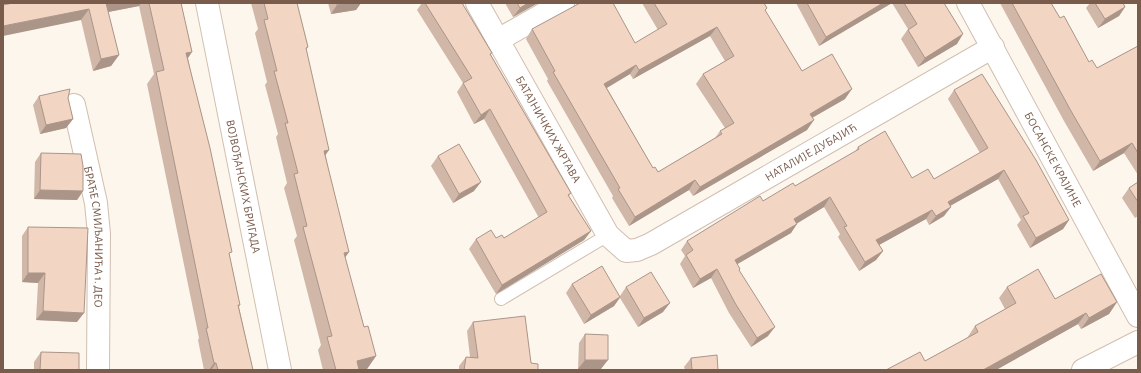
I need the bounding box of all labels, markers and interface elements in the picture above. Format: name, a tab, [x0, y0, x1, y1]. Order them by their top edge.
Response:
street label: БАТАЈНИЧКИХ ЖРТАВА	[513, 74, 583, 185]
street label: БОСАНСКЕ КРАЈИНЕ	[1022, 110, 1084, 209]
street label: ВОЈВОЂАНСКИХ БРИГАДА	[224, 119, 263, 254]
street label: НАТАЛИЈЕ ДУБАЈИЋ	[763, 121, 859, 183]
street label: БРАЋЕ СМИЉАНИЋА 1. ДЕО	[82, 165, 105, 308]

